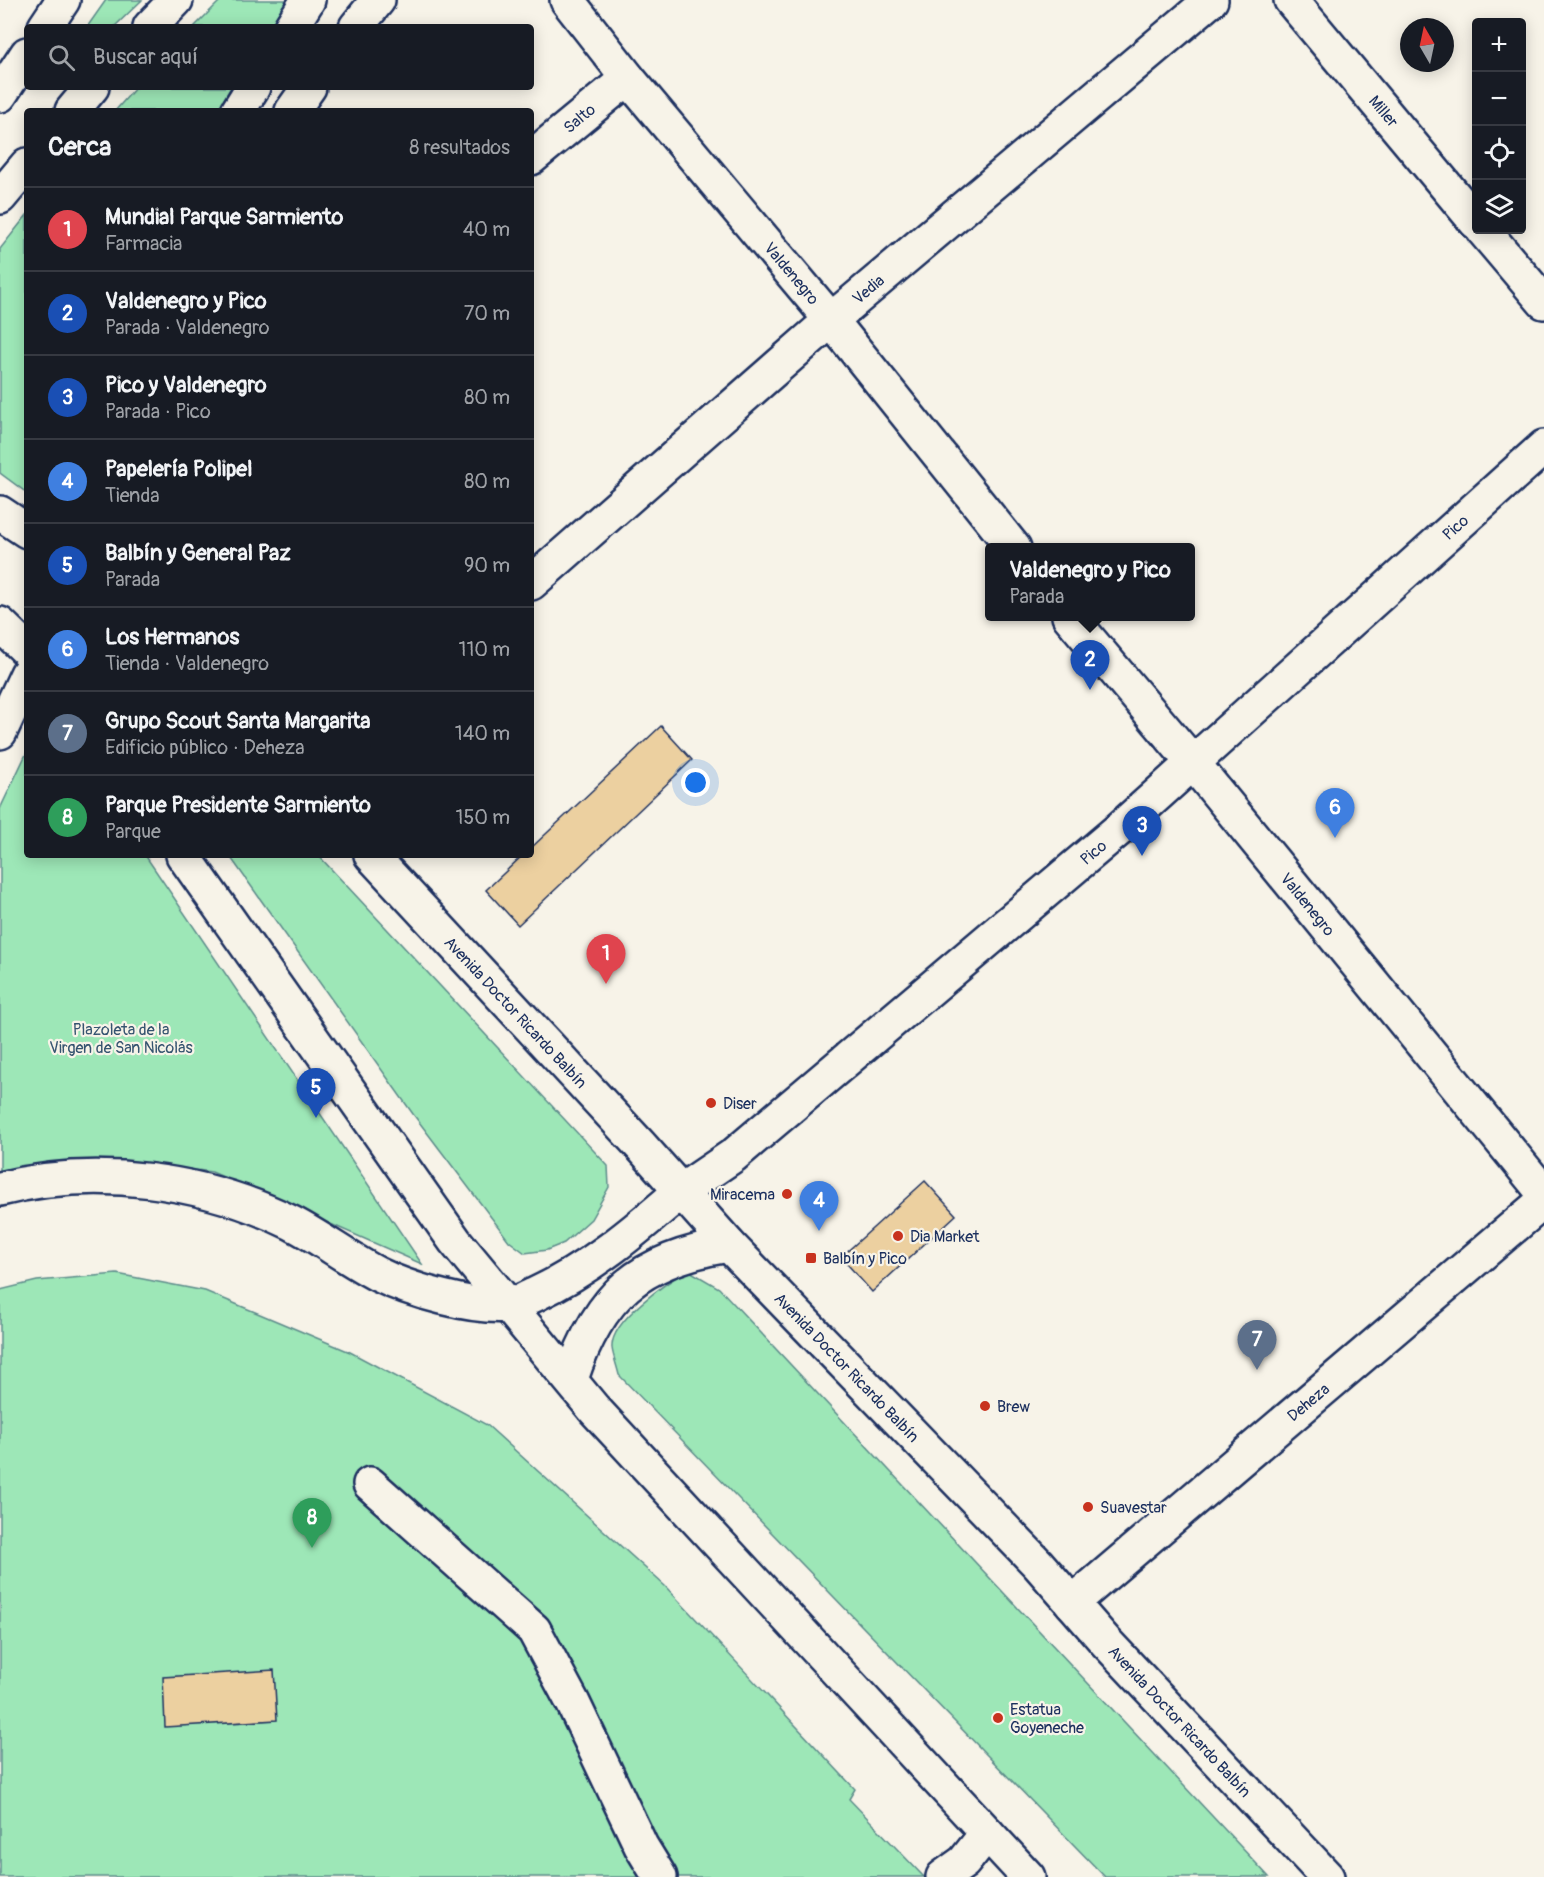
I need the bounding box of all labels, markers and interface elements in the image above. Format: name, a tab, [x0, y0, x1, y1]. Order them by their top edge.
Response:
north arrow	[1400, 18, 1454, 72]
map controls	[1472, 18, 1526, 234]
button: +	[1472, 18, 1526, 72]
search box	[24, 24, 534, 90]
icon: search	[45, 41, 78, 74]
text: Buscar aquí	[93, 43, 198, 71]
button: −	[1472, 72, 1526, 126]
street label: Miller	[1364, 92, 1403, 132]
street label: Salto	[560, 99, 600, 138]
button: locate	[1472, 126, 1526, 180]
text: Cerca	[48, 131, 111, 163]
text: 8 resultados	[409, 135, 510, 160]
button: layers	[1472, 180, 1526, 234]
text: Mundial Parque Sarmiento	[105, 203, 343, 231]
text: 1	[64, 217, 71, 242]
text: 40 m	[463, 217, 510, 242]
text: Farmacia	[105, 231, 182, 256]
street label: Valdenegro	[759, 238, 823, 309]
street label: Vedia	[849, 271, 889, 309]
text: Valdenegro y Pico	[105, 287, 267, 315]
text: 2	[62, 301, 73, 326]
text: 70 m	[464, 301, 510, 326]
text: Parada · Valdenegro	[105, 315, 269, 340]
text: Pico y Valdenegro	[105, 371, 267, 399]
text: 3	[62, 385, 73, 410]
text: 80 m	[464, 385, 510, 410]
text: Parada · Pico	[105, 399, 211, 424]
text: Papelería Polipel	[105, 455, 252, 483]
text: 4	[62, 469, 73, 494]
text: 80 m	[464, 469, 510, 494]
text: Tienda	[105, 483, 160, 508]
street label: Pico	[1438, 511, 1473, 545]
text: Balbín y General Paz	[105, 539, 291, 567]
popup	[985, 543, 1195, 621]
text: 5	[62, 553, 73, 578]
text: 90 m	[464, 553, 510, 578]
text: Valdenegro y Pico	[1009, 556, 1171, 584]
text: Parada	[105, 567, 160, 592]
text: Parada	[1009, 584, 1064, 609]
text: Los Hermanos	[105, 623, 239, 651]
text: 6	[62, 637, 73, 662]
text: 110 m	[459, 637, 510, 662]
pin: 2	[1070, 640, 1110, 690]
text: Tienda · Valdenegro	[105, 651, 269, 676]
text: Grupo Scout Santa Margarita	[105, 707, 371, 735]
text: 7	[62, 721, 73, 746]
text: 140 m	[455, 721, 510, 746]
text: Edificio público · Deheza	[105, 735, 305, 760]
your location	[681, 768, 710, 797]
pin: 6	[1316, 788, 1354, 838]
text: Parque Presidente Sarmiento	[105, 791, 371, 819]
text: 8	[62, 805, 73, 830]
text: 150 m	[456, 805, 510, 830]
pin: 3	[1122, 806, 1162, 856]
text: Parque	[105, 819, 161, 844]
street label: Pico	[1076, 836, 1111, 870]
street label: Valdenegro	[1276, 869, 1339, 941]
street label: Avenida Doctor Ricardo Balbín	[440, 933, 591, 1093]
pin: 1	[586, 934, 626, 984]
park label: Plazoleta de la Virgen de San Nicolás	[49, 1020, 193, 1058]
pin: 5	[296, 1068, 336, 1118]
place label: Diser	[723, 1094, 757, 1114]
marker: Diser	[704, 1096, 718, 1110]
pin: 4	[800, 1182, 838, 1231]
place label: Miracema	[710, 1185, 775, 1205]
marker: Miracema	[780, 1187, 794, 1201]
place label: Dia Market	[910, 1227, 980, 1247]
marker: Dia Market	[891, 1229, 905, 1243]
place label: Balbín y Pico	[823, 1249, 907, 1269]
marker: Balbín y Pico	[804, 1251, 818, 1265]
street label: Avenida Doctor Ricardo Balbín	[770, 1289, 923, 1447]
pin: 7	[1238, 1320, 1276, 1370]
street label: Deheza	[1283, 1379, 1334, 1426]
place label: Brew	[997, 1397, 1030, 1417]
marker: Brew	[978, 1399, 992, 1413]
pin: 8	[292, 1498, 332, 1548]
place label: Suavestar	[1100, 1498, 1167, 1518]
marker: Suavestar	[1081, 1500, 1095, 1514]
street label: Avenida Doctor Ricardo Balbín	[1104, 1642, 1255, 1802]
place label: Estatua Goyeneche	[1010, 1700, 1084, 1738]
marker: Estatua Goyeneche	[991, 1711, 1005, 1725]

